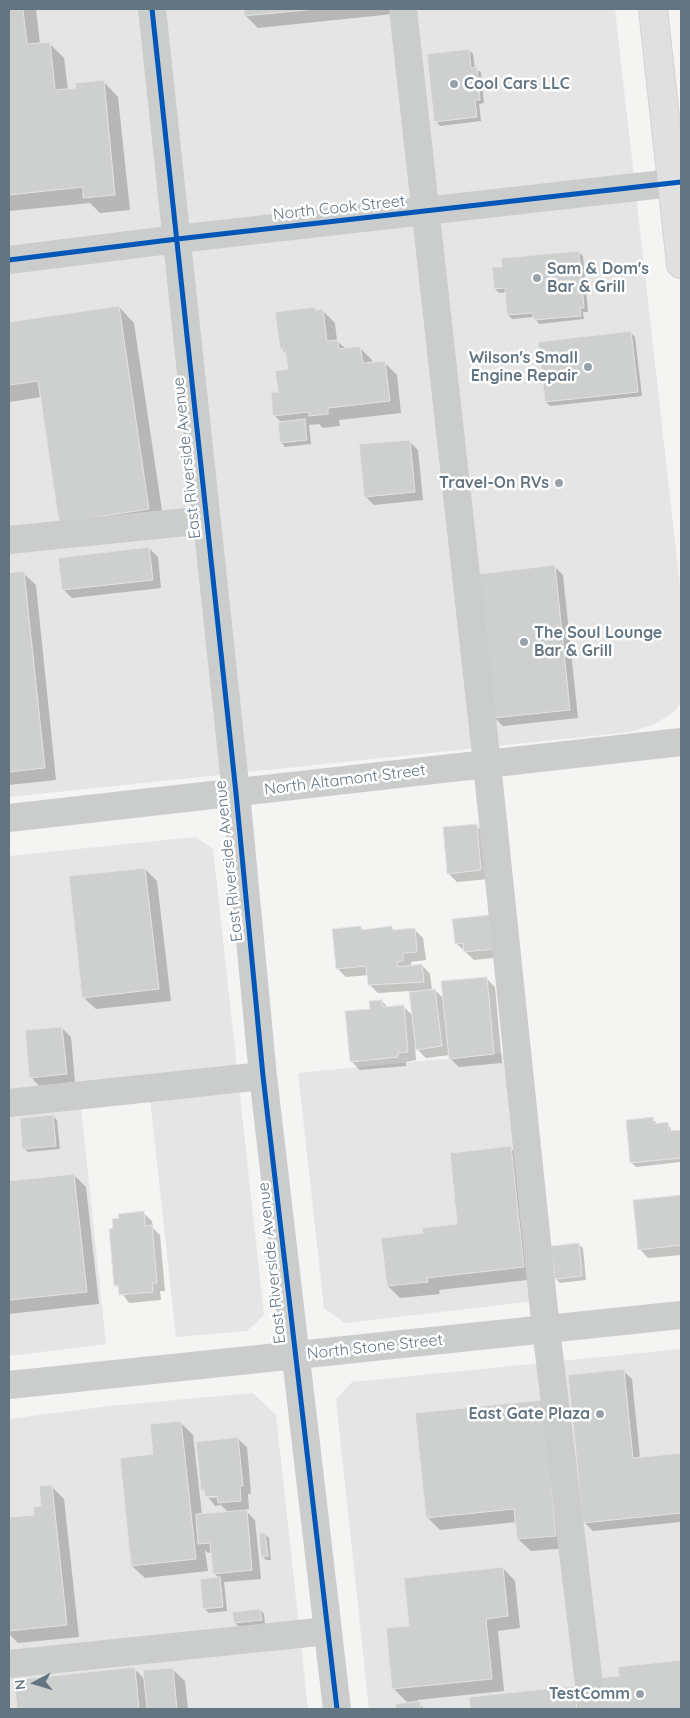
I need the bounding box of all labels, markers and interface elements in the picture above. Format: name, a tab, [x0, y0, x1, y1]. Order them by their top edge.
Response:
place label: Cool Cars LLC	[464, 74, 570, 94]
marker: Cool Cars LLC	[448, 78, 460, 90]
street label: North Cook Street	[272, 192, 406, 224]
place label: Sam & Dom's Bar & Grill	[547, 259, 649, 297]
marker: Sam & Dom's Bar & Grill	[531, 272, 543, 284]
place label: Wilson's Small Engine Repair	[469, 348, 578, 386]
marker: Wilson's Small Engine Repair	[582, 361, 594, 373]
street label: East Riverside Avenue	[169, 376, 205, 540]
place label: Travel-On RVs	[439, 473, 549, 493]
marker: Travel-On RVs	[553, 477, 565, 489]
place label: The Soul Lounge Bar & Grill	[534, 623, 662, 661]
marker: The Soul Lounge Bar & Grill	[518, 636, 530, 648]
street label: North Altamont Street	[263, 761, 427, 799]
street label: East Riverside Avenue	[211, 779, 247, 943]
street label: East Riverside Avenue	[254, 1181, 290, 1345]
street label: North Stone Street	[306, 1330, 444, 1364]
place label: East Gate Plaza	[468, 1404, 590, 1424]
marker: East Gate Plaza	[594, 1408, 606, 1420]
north arrow	[10, 1658, 60, 1708]
text: N	[11, 1679, 30, 1691]
place label: TestComm	[549, 1684, 630, 1704]
marker: TestComm	[634, 1688, 646, 1700]

